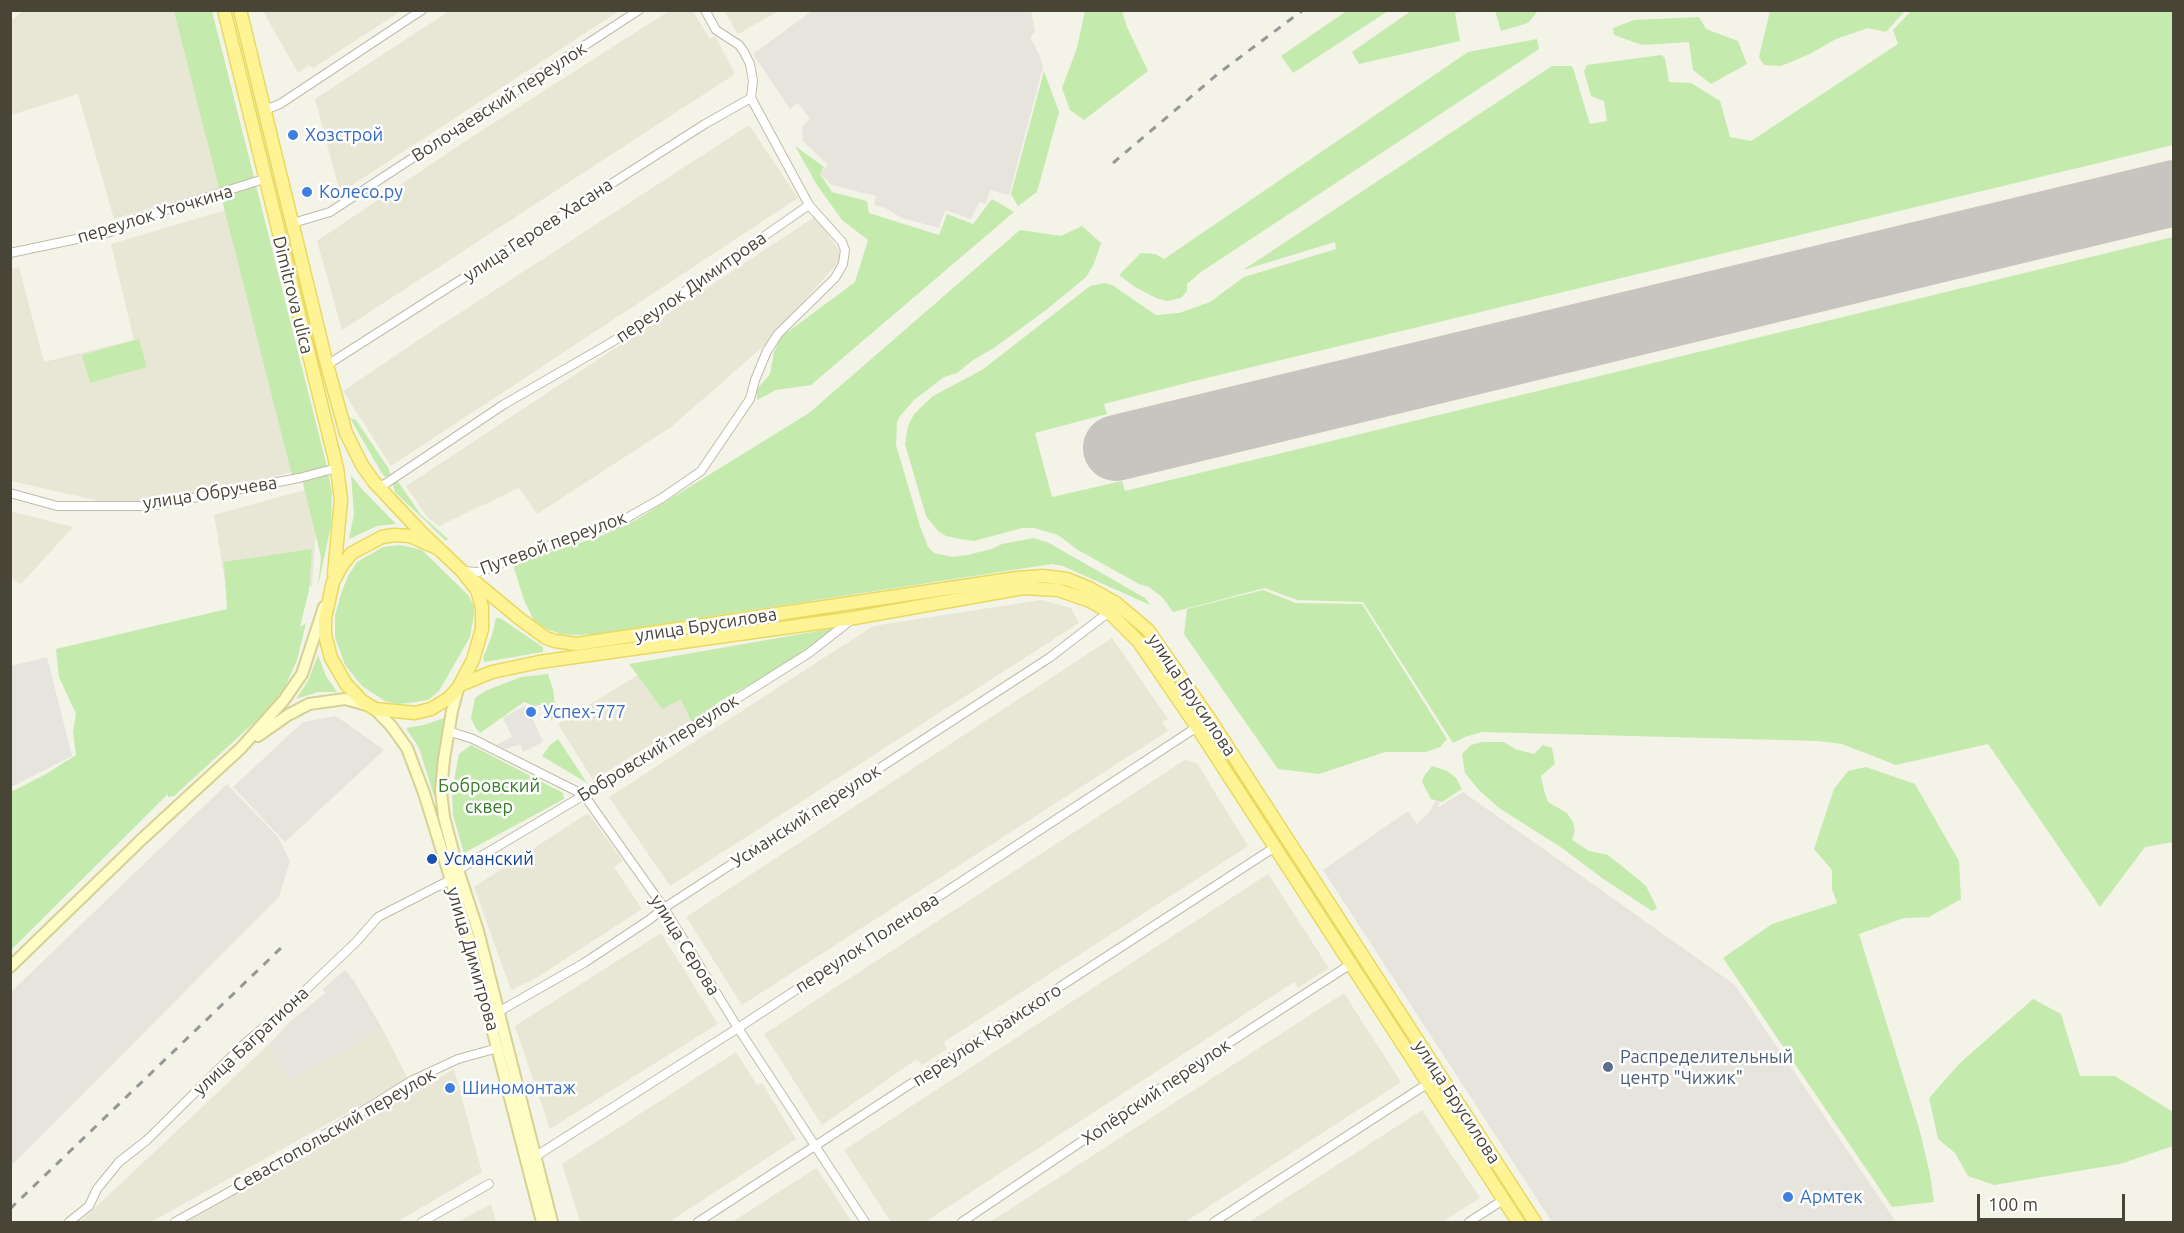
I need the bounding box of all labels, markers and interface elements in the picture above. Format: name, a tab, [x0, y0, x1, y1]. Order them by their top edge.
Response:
street label: Волочаевский переулок	[408, 37, 590, 167]
place label: Хозстрой	[305, 124, 383, 146]
marker: Хозстрой	[286, 128, 300, 142]
street label: улица Героев Хасана	[459, 174, 617, 286]
street label: переулок Уточкина	[75, 180, 235, 248]
place label: Колесо.ру	[319, 181, 403, 203]
marker: Колесо.ру	[300, 185, 314, 199]
street label: переулок Димитрова	[612, 227, 770, 347]
street label: Dimitrova ulica	[268, 234, 318, 356]
street label: улица Обручева	[141, 472, 279, 514]
street label: Путевой переулок	[477, 507, 629, 579]
street label: улица Брусилова	[634, 603, 778, 647]
street label: улица Брусилова	[1143, 630, 1241, 760]
street label: Бобровский переулок	[574, 690, 742, 806]
place label: Успех-777	[543, 701, 626, 723]
marker: Успех-777	[524, 705, 538, 719]
street label: Усманский переулок	[727, 760, 885, 872]
park label: Бобровский сквер	[438, 775, 540, 818]
place label: Усманский	[444, 848, 534, 870]
marker: Усманский	[425, 852, 439, 866]
street label: улица Димитрова	[442, 885, 504, 1033]
street label: переулок Поленова	[791, 888, 943, 998]
street label: улица Серова	[645, 891, 725, 999]
street label: переулок Крамского	[909, 979, 1065, 1091]
street label: улица Багратиона	[189, 982, 313, 1100]
street label: Хопёрский переулок	[1078, 1034, 1234, 1150]
street label: улица Брусилова	[1409, 1036, 1505, 1168]
place label: Распределительный центр "Чижик"	[1620, 1046, 1793, 1088]
marker: Распределительный центр "Чижик"	[1601, 1060, 1615, 1074]
street label: Севастопольский переулок	[229, 1063, 439, 1197]
place label: Шиномонтаж	[462, 1077, 576, 1099]
marker: Шиномонтаж	[443, 1081, 457, 1095]
scale bar	[1980, 1182, 2128, 1220]
place label: Армтек	[1800, 1186, 1863, 1208]
marker: Армтек	[1781, 1190, 1795, 1204]
text: 100 m	[1988, 1194, 2038, 1214]

